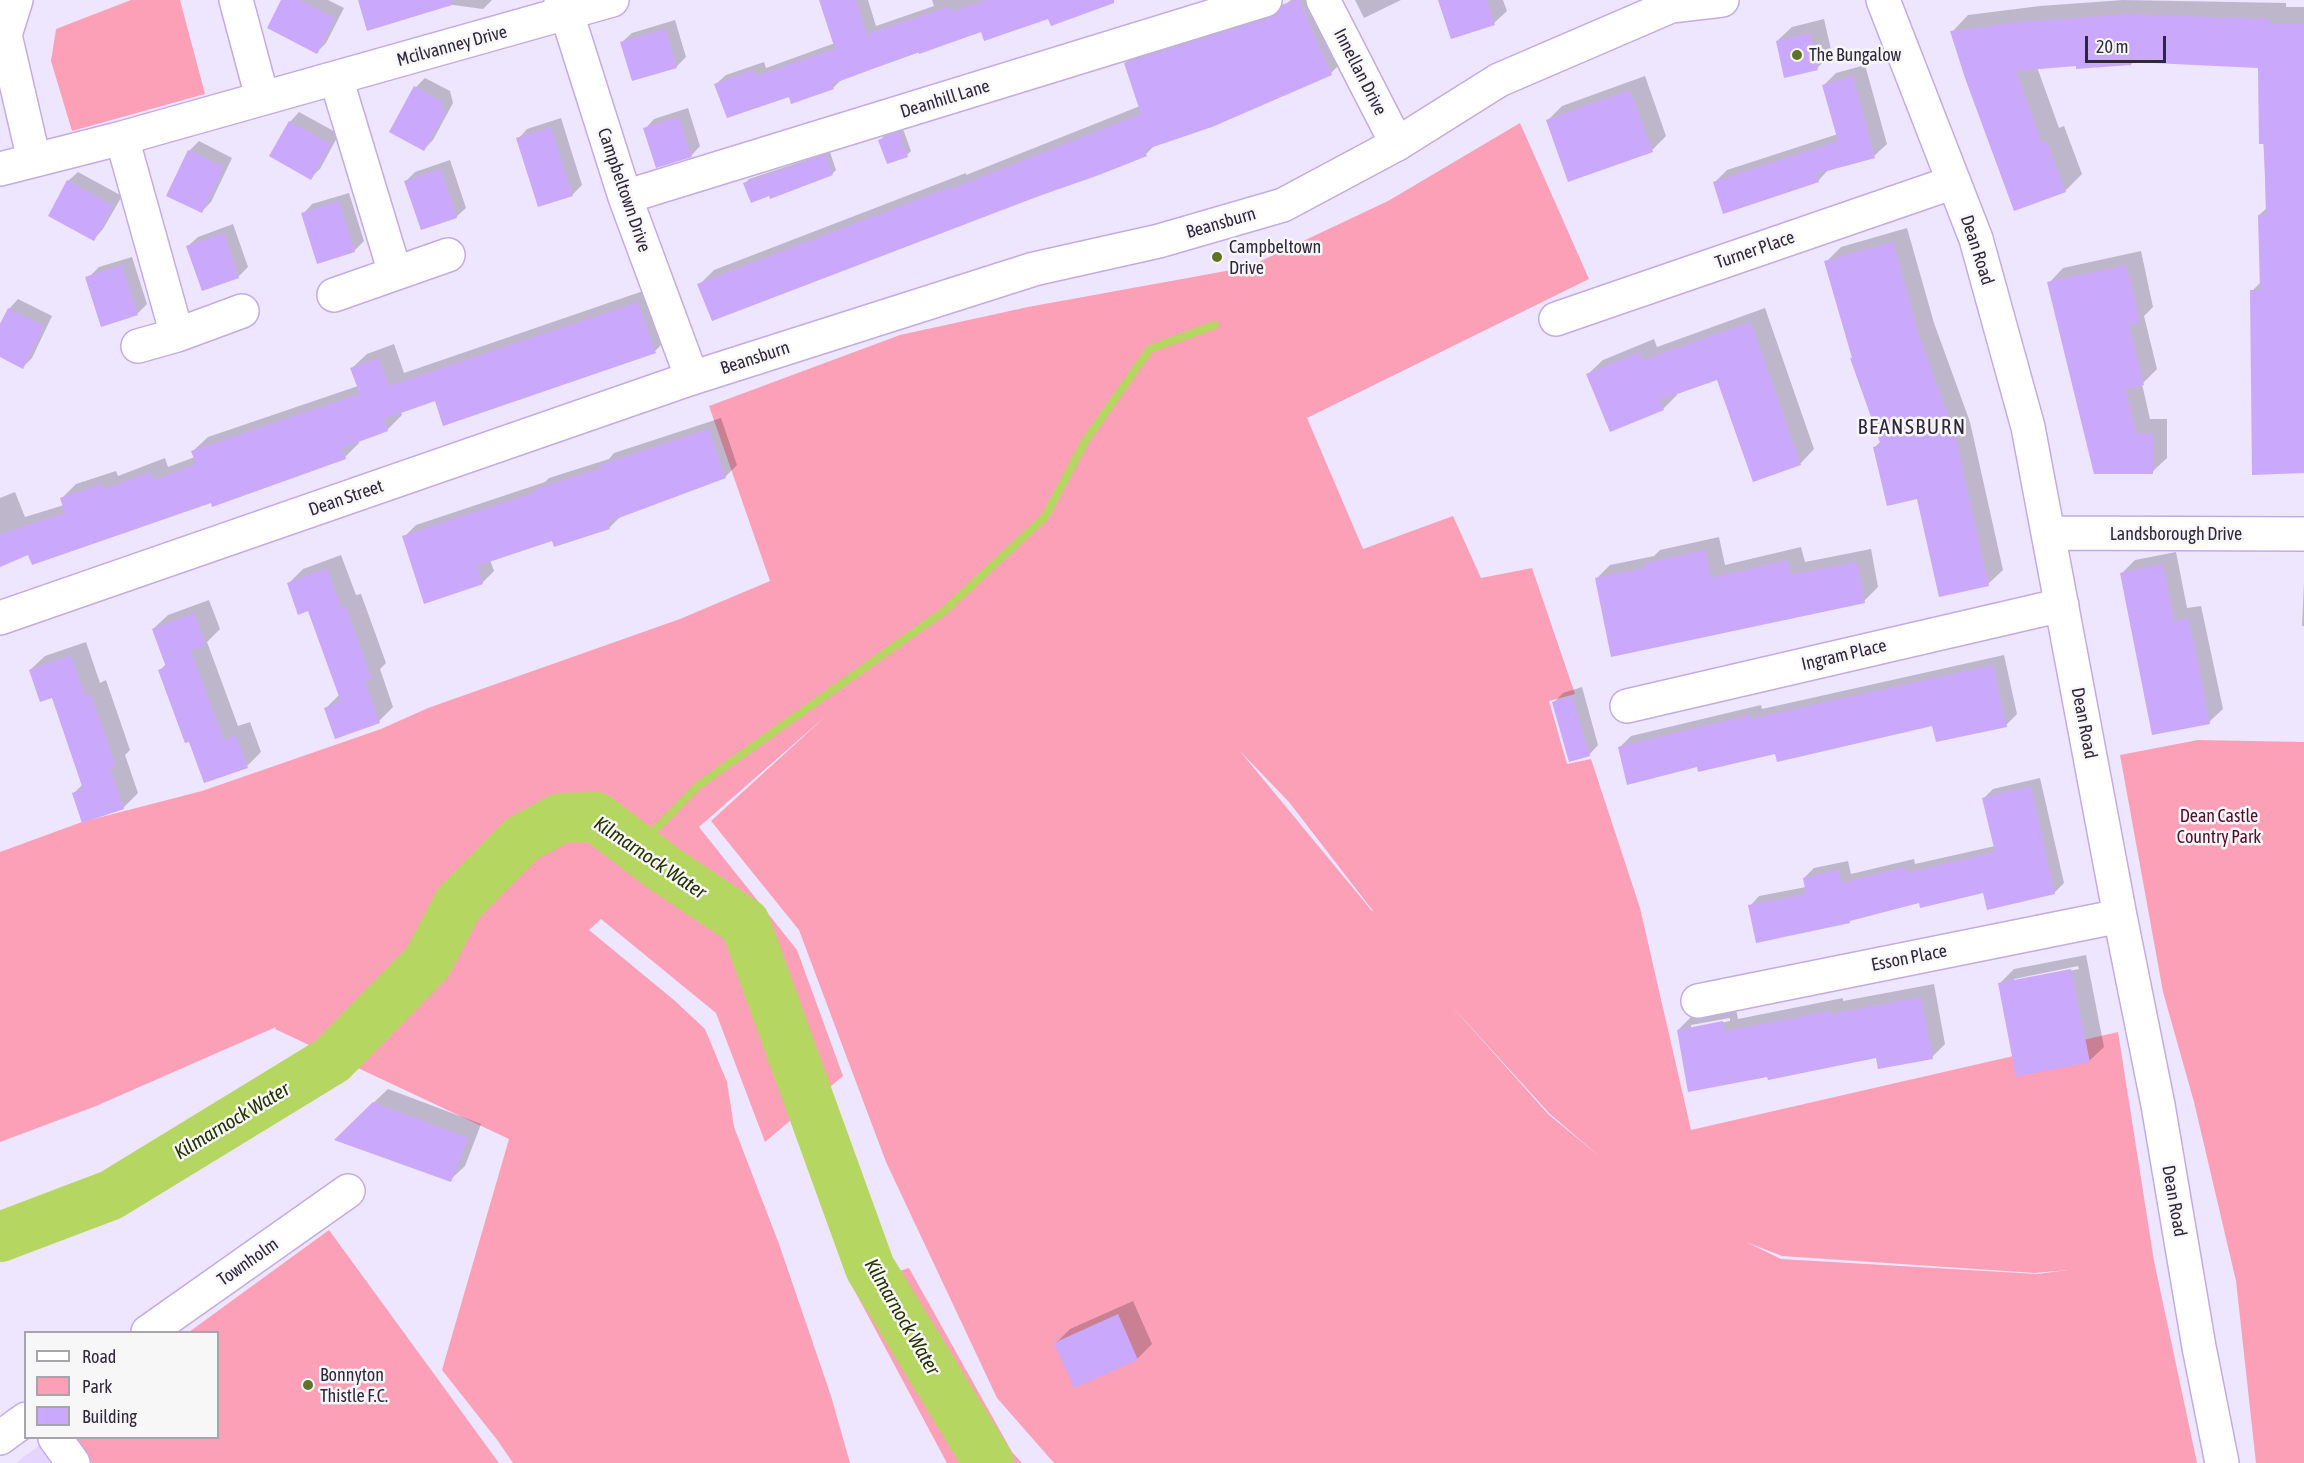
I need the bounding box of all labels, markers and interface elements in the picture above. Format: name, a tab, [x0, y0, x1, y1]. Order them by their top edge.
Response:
street label: Mcilvanney Drive	[394, 21, 510, 71]
scale bar	[2088, 24, 2169, 62]
street label: Innellan Drive	[1329, 25, 1391, 119]
text: 20 m	[2096, 36, 2128, 57]
place label: The Bungalow	[1809, 44, 1901, 66]
marker: The Bungalow	[1790, 48, 1804, 62]
street label: Deanhill Lane	[898, 75, 992, 123]
street label: Campbeltown Drive	[593, 125, 655, 255]
street label: Beansburn	[1184, 203, 1258, 243]
street label: Dean Road	[1956, 212, 1998, 288]
street label: Turner Place	[1712, 226, 1798, 274]
place label: Campbeltown Drive	[1229, 236, 1321, 278]
marker: Campbeltown Drive	[1210, 250, 1224, 264]
street label: Beansburn	[718, 337, 792, 379]
district label: BEANSBURN	[1857, 414, 1967, 440]
street label: Dean Street	[306, 475, 386, 521]
street label: Landsborough Drive	[2110, 523, 2242, 545]
street label: Ingram Place	[1799, 635, 1889, 675]
street label: Dean Road	[2067, 686, 2101, 760]
park label: Dean Castle Country Park	[2177, 805, 2261, 848]
water label: Kilmarnock Water	[589, 812, 711, 904]
street label: Esson Place	[1869, 940, 1949, 976]
water label: Kilmarnock Water	[170, 1077, 294, 1165]
street label: Dean Road	[2157, 1164, 2191, 1238]
street label: Townholm	[213, 1233, 283, 1291]
water label: Kilmarnock Water	[859, 1255, 945, 1379]
legend	[24, 1331, 219, 1439]
text: Road	[82, 1346, 116, 1367]
place label: Bonnyton Thistle F.C.	[320, 1364, 388, 1406]
text: Park	[82, 1376, 112, 1397]
marker: Bonnyton Thistle F.C.	[301, 1378, 315, 1392]
text: Building	[82, 1406, 137, 1427]

